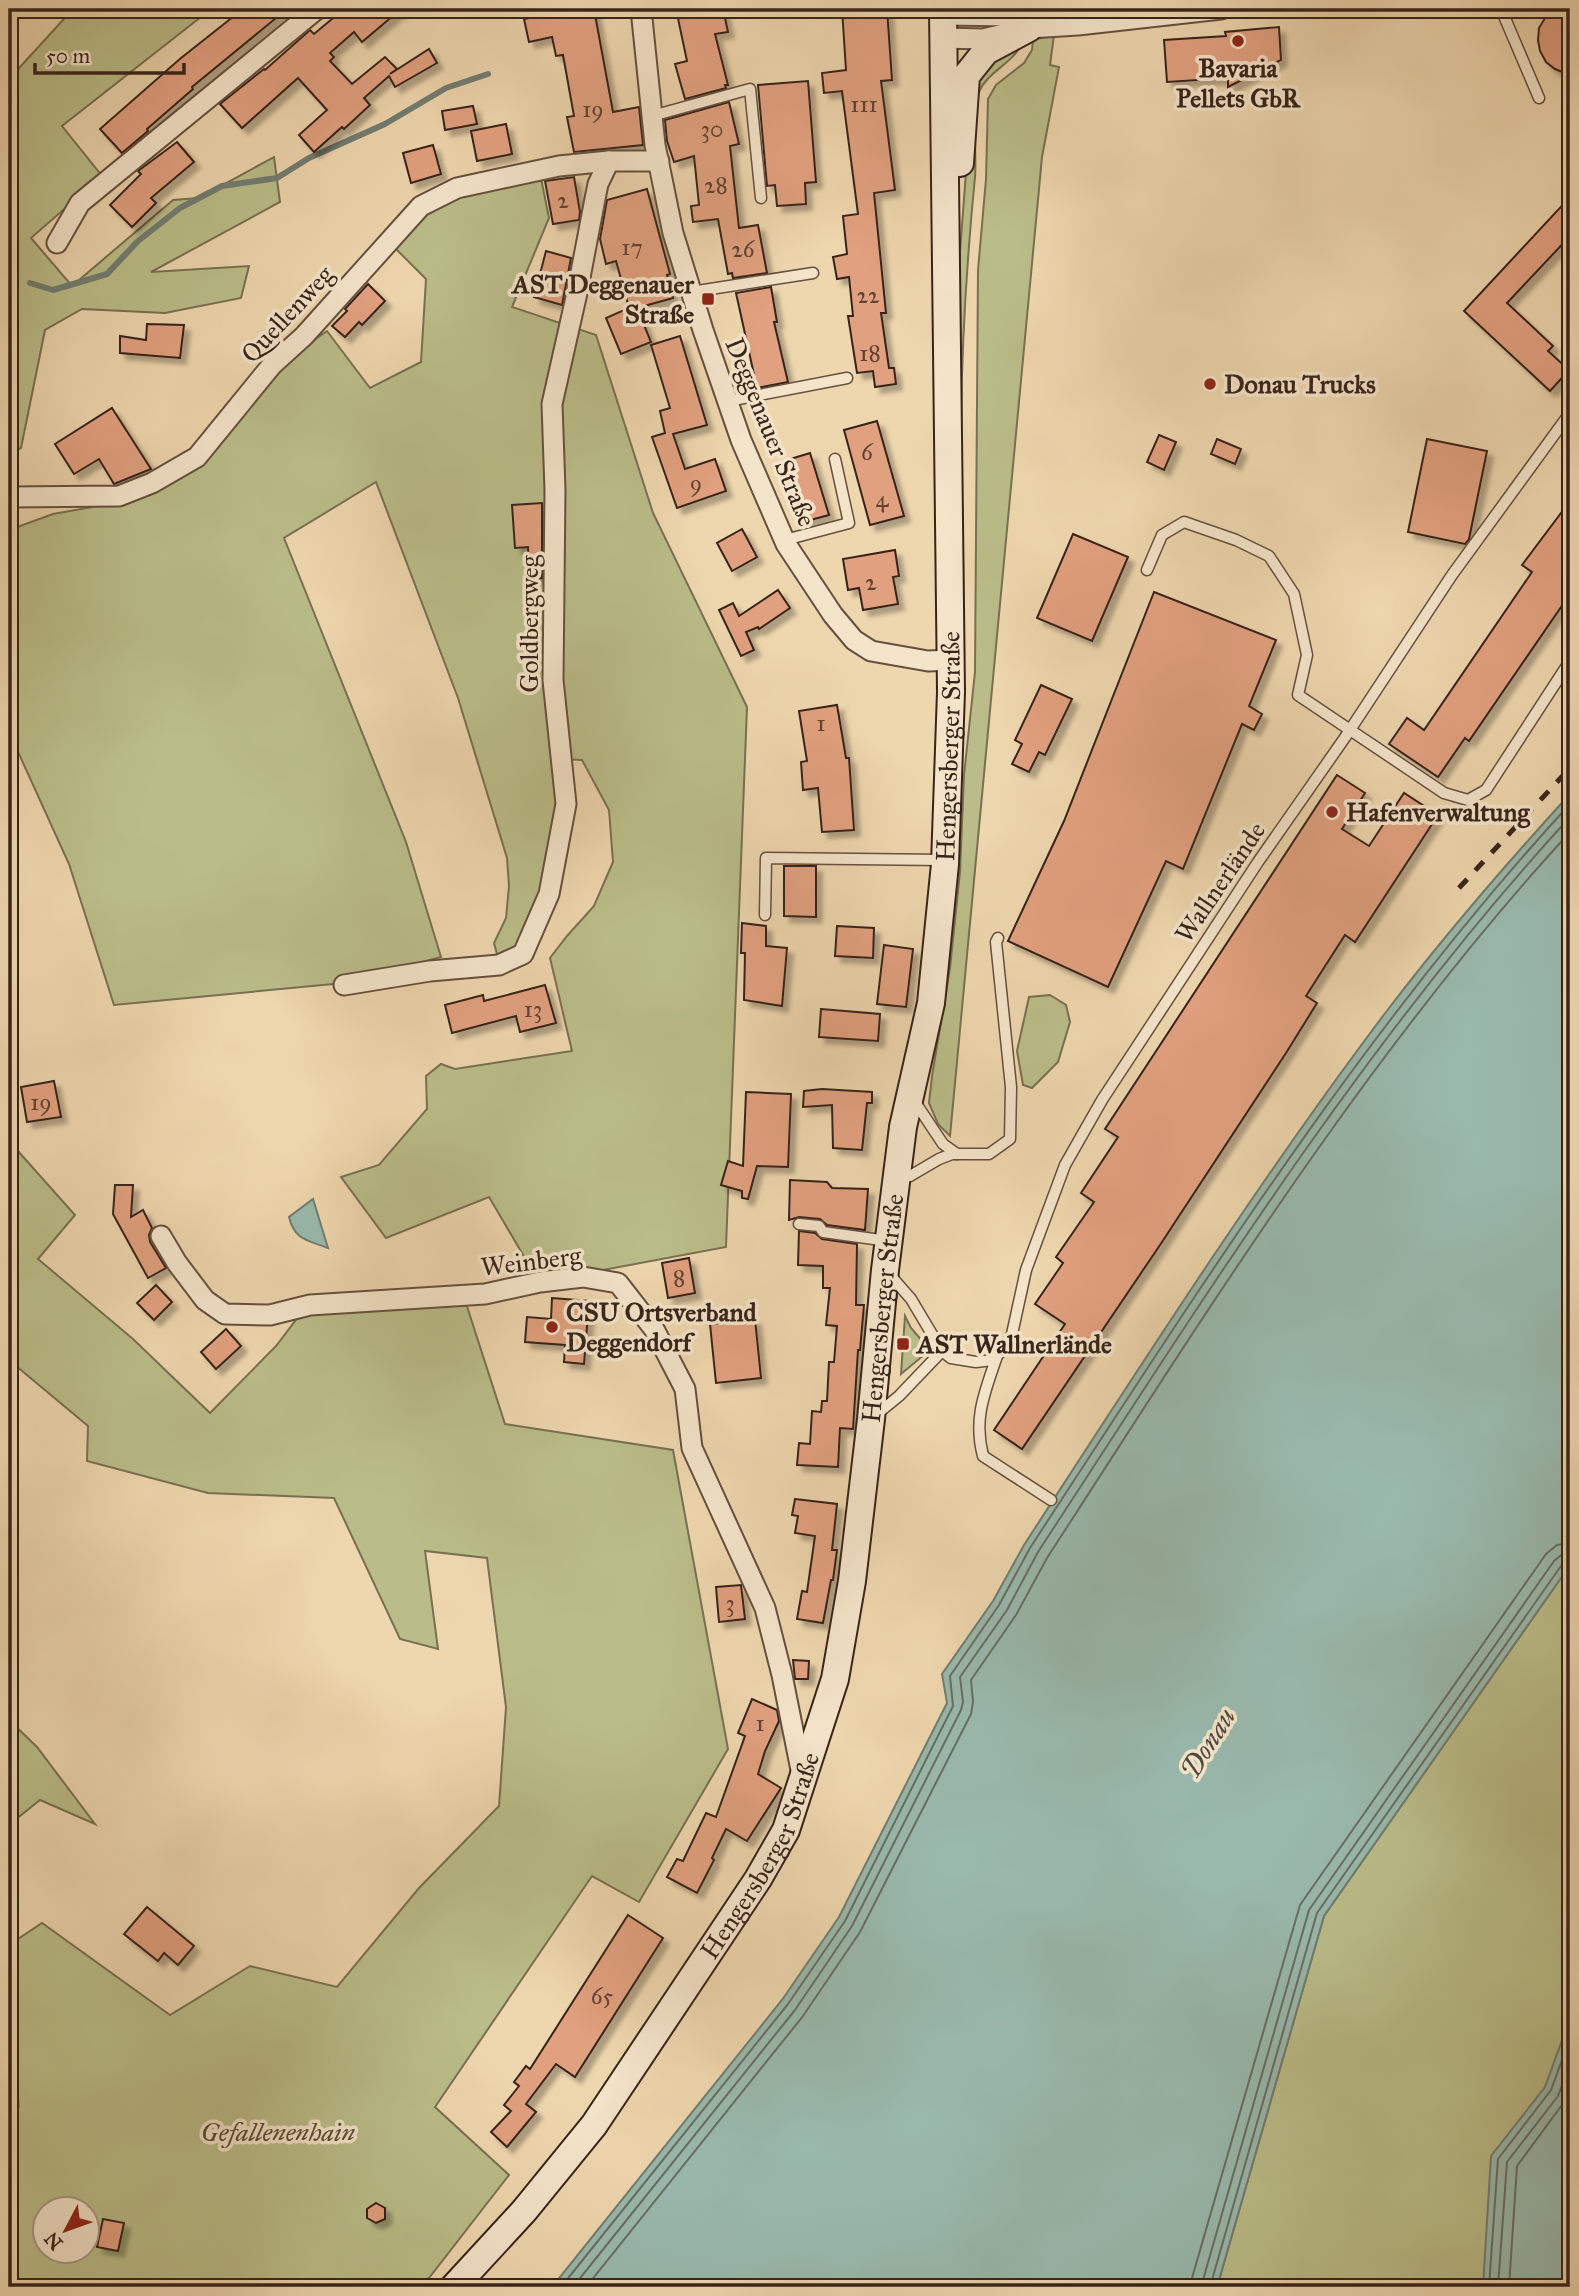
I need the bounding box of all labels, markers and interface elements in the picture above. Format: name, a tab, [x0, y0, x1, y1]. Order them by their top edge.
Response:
scale bar	[35, 32, 184, 76]
marker: Bavaria Pellets GbR	[1230, 33, 1246, 49]
text: 50 m	[46, 43, 91, 69]
place label: Bavaria Pellets GbR	[1176, 52, 1302, 114]
house number: 111	[850, 90, 878, 118]
house number: 19	[582, 95, 604, 123]
house number: 30	[701, 115, 723, 143]
house number: 28	[704, 171, 728, 199]
house number: 2	[557, 186, 569, 214]
house number: 17	[621, 233, 643, 261]
house number: 26	[731, 235, 756, 263]
street label: Quellenweg	[234, 258, 341, 369]
place label: AST Deggenauer Straße	[510, 268, 695, 330]
house number: 22	[857, 281, 880, 309]
marker: AST Deggenauer Straße	[700, 291, 716, 307]
street label: Deggenauer Straße	[719, 333, 823, 531]
house number: 18	[859, 339, 881, 367]
place label: Donau Trucks	[1224, 368, 1376, 400]
marker: Donau Trucks	[1202, 376, 1218, 392]
house number: 6	[861, 438, 874, 466]
house number: 9	[690, 469, 702, 497]
house number: 4	[876, 485, 890, 513]
street label: Goldbergweg	[513, 554, 545, 693]
house number: 2	[865, 568, 877, 596]
street label: Hengersberger Straße	[929, 631, 967, 862]
house number: 1	[816, 709, 826, 737]
place label: Hafenverwaltung	[1346, 796, 1530, 829]
marker: Hafenverwaltung	[1324, 804, 1340, 820]
street label: Wallnerlände	[1168, 815, 1272, 949]
house number: 13	[524, 995, 542, 1023]
house number: 19	[30, 1088, 52, 1116]
street label: Hengersberger Straße	[855, 1192, 910, 1424]
street label: Weinberg	[479, 1239, 584, 1283]
house number: 8	[673, 1264, 685, 1292]
place label: CSU Ortsverband Deggendorf	[566, 1296, 757, 1359]
marker: CSU Ortsverband Deggendorf	[544, 1319, 560, 1335]
place label: AST Wallnerlände	[915, 1328, 1112, 1360]
marker: AST Wallnerlände	[895, 1336, 911, 1352]
house number: 3	[725, 1589, 735, 1617]
water label: Donau	[1173, 1701, 1243, 1785]
house number: 1	[755, 1709, 765, 1737]
street label: Hengersberger Straße	[693, 1748, 826, 1965]
house number: 65	[591, 1982, 614, 2010]
park label: Gefallenenhain	[201, 2116, 356, 2148]
north arrow	[32, 2194, 102, 2264]
text: N	[40, 2227, 68, 2254]

